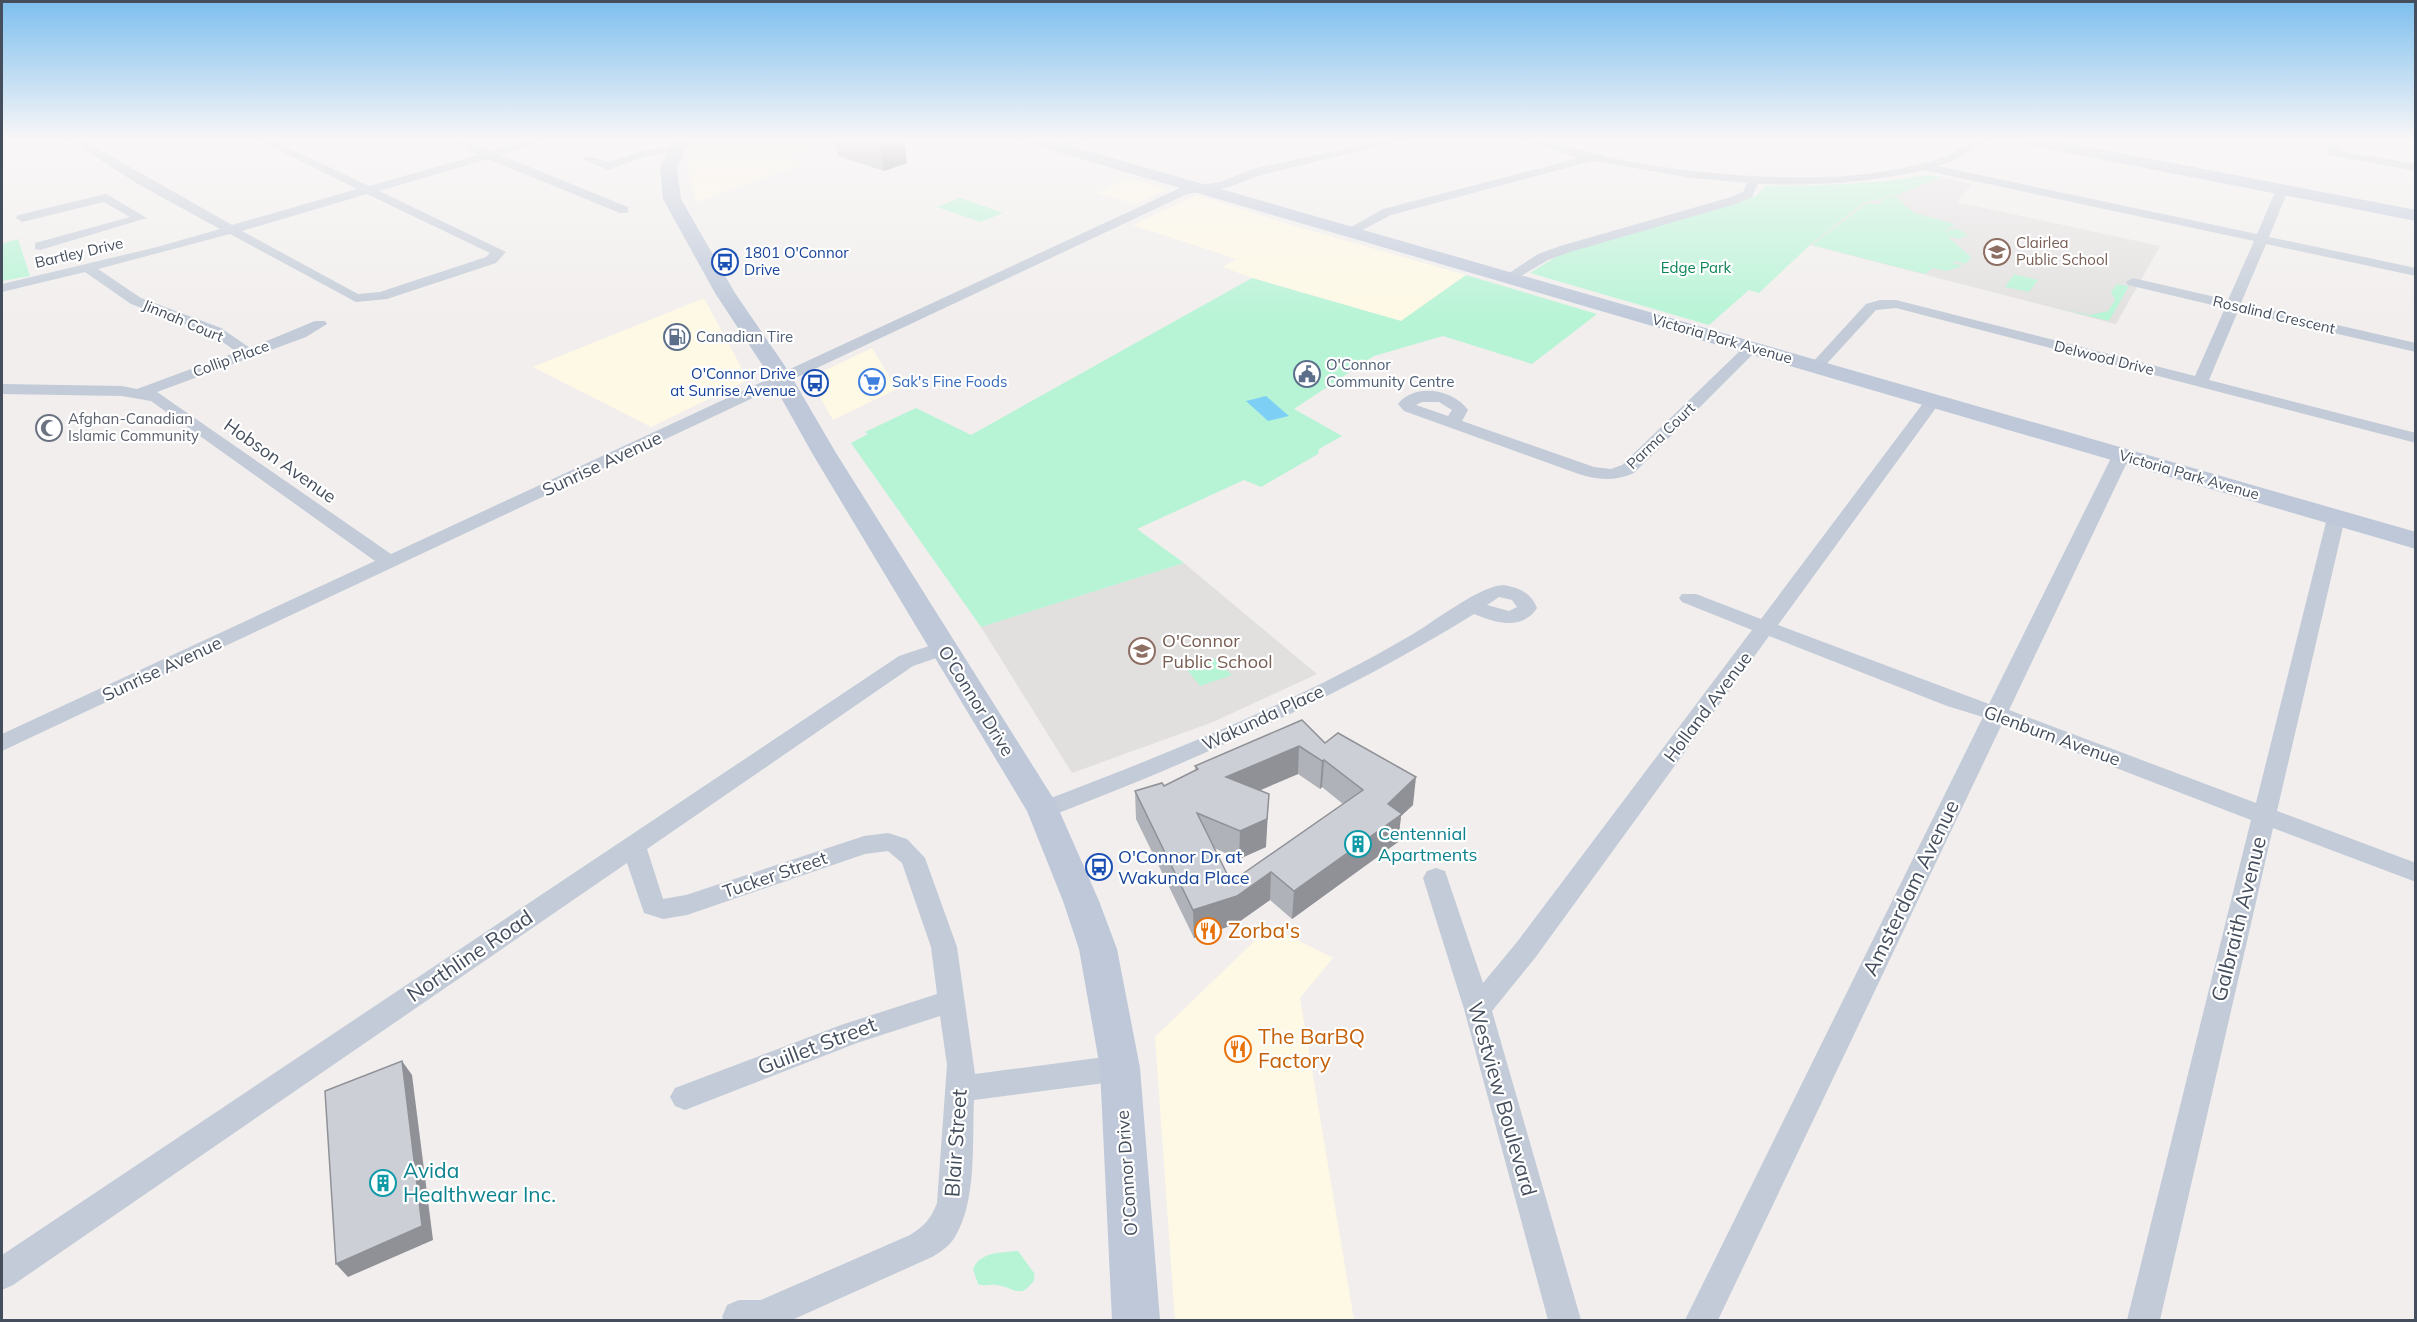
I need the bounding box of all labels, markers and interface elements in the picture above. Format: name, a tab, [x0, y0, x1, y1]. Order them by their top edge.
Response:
street label: Bartley Drive	[33, 233, 125, 272]
place label: Clairlea Public School	[2016, 233, 2108, 269]
school or university icon: Clairlea Public School	[1982, 237, 2012, 267]
place label: 1801 O'Connor Drive	[744, 243, 849, 279]
bus stop icon: 1801 O'Connor Drive	[710, 247, 740, 277]
park label: Edge Park	[1661, 258, 1731, 277]
street label: Rosalind Crescent	[2211, 291, 2337, 338]
street label: Jinnah Court	[140, 295, 226, 346]
street label: Victoria Park Avenue	[1650, 309, 1794, 368]
fuel station icon: Canadian Tire	[662, 322, 692, 352]
place label: Canadian Tire	[696, 327, 793, 346]
street label: Collip Place	[190, 336, 272, 381]
street label: Delwood Drive	[2052, 336, 2156, 379]
place label: O'Connor Community Centre	[1326, 355, 1454, 391]
public building icon: O'Connor Community Centre	[1292, 359, 1322, 389]
place label: O'Connor Drive at Sunrise Avenue	[670, 364, 796, 400]
supermarket icon: Sak's Fine Foods	[857, 367, 887, 397]
bus stop icon: O'Connor Drive at Sunrise Avenue	[800, 368, 830, 398]
place label: Sak's Fine Foods	[892, 372, 1007, 391]
street label: Parma Court	[1622, 398, 1699, 473]
place label: Afghan-Canadian Islamic Community	[68, 409, 199, 445]
mosque icon: Afghan-Canadian Islamic Community	[34, 413, 64, 443]
street label: Hobson Avenue	[220, 413, 341, 508]
street label: Sunrise Avenue	[538, 426, 665, 501]
street label: Victoria Park Avenue	[2117, 445, 2261, 504]
place label: O'Connor Public School	[1162, 629, 1272, 673]
street label: Sunrise Avenue	[98, 631, 225, 706]
school or university icon: O'Connor Public School	[1127, 636, 1157, 666]
street label: O'Connor Drive	[933, 641, 1020, 760]
street label: Holland Avenue	[1659, 647, 1757, 766]
street label: Wakunda Place	[1198, 679, 1327, 756]
street label: Glenburn Avenue	[1981, 700, 2124, 771]
street label: Amsterdam Avenue	[1856, 795, 1964, 980]
place label: Centennial Apartments	[1378, 822, 1478, 866]
building icon: Centennial Apartments	[1343, 829, 1373, 859]
street label: Galbraith Avenue	[2205, 834, 2271, 1004]
place label: O'Connor Dr at Wakunda Place	[1118, 845, 1250, 889]
street label: Tucker Street	[720, 846, 830, 903]
bus stop icon: O'Connor Dr at Wakunda Place	[1084, 852, 1114, 882]
street label: Northline Road	[402, 904, 537, 1007]
restaurant icon: Zorba's	[1193, 916, 1223, 946]
place label: Zorba's	[1228, 917, 1300, 943]
street label: Westview Boulevard	[1463, 999, 1543, 1199]
street label: Guillet Street	[754, 1011, 880, 1080]
place label: The BarBQ Factory	[1258, 1023, 1365, 1073]
restaurant icon: The BarBQ Factory	[1223, 1034, 1253, 1064]
street label: Blair Street	[938, 1088, 972, 1198]
street label: O'Connor Drive	[1111, 1109, 1142, 1237]
place label: Avida Healthwear Inc.	[403, 1157, 556, 1207]
building icon: Avida Healthwear Inc.	[368, 1168, 398, 1198]

